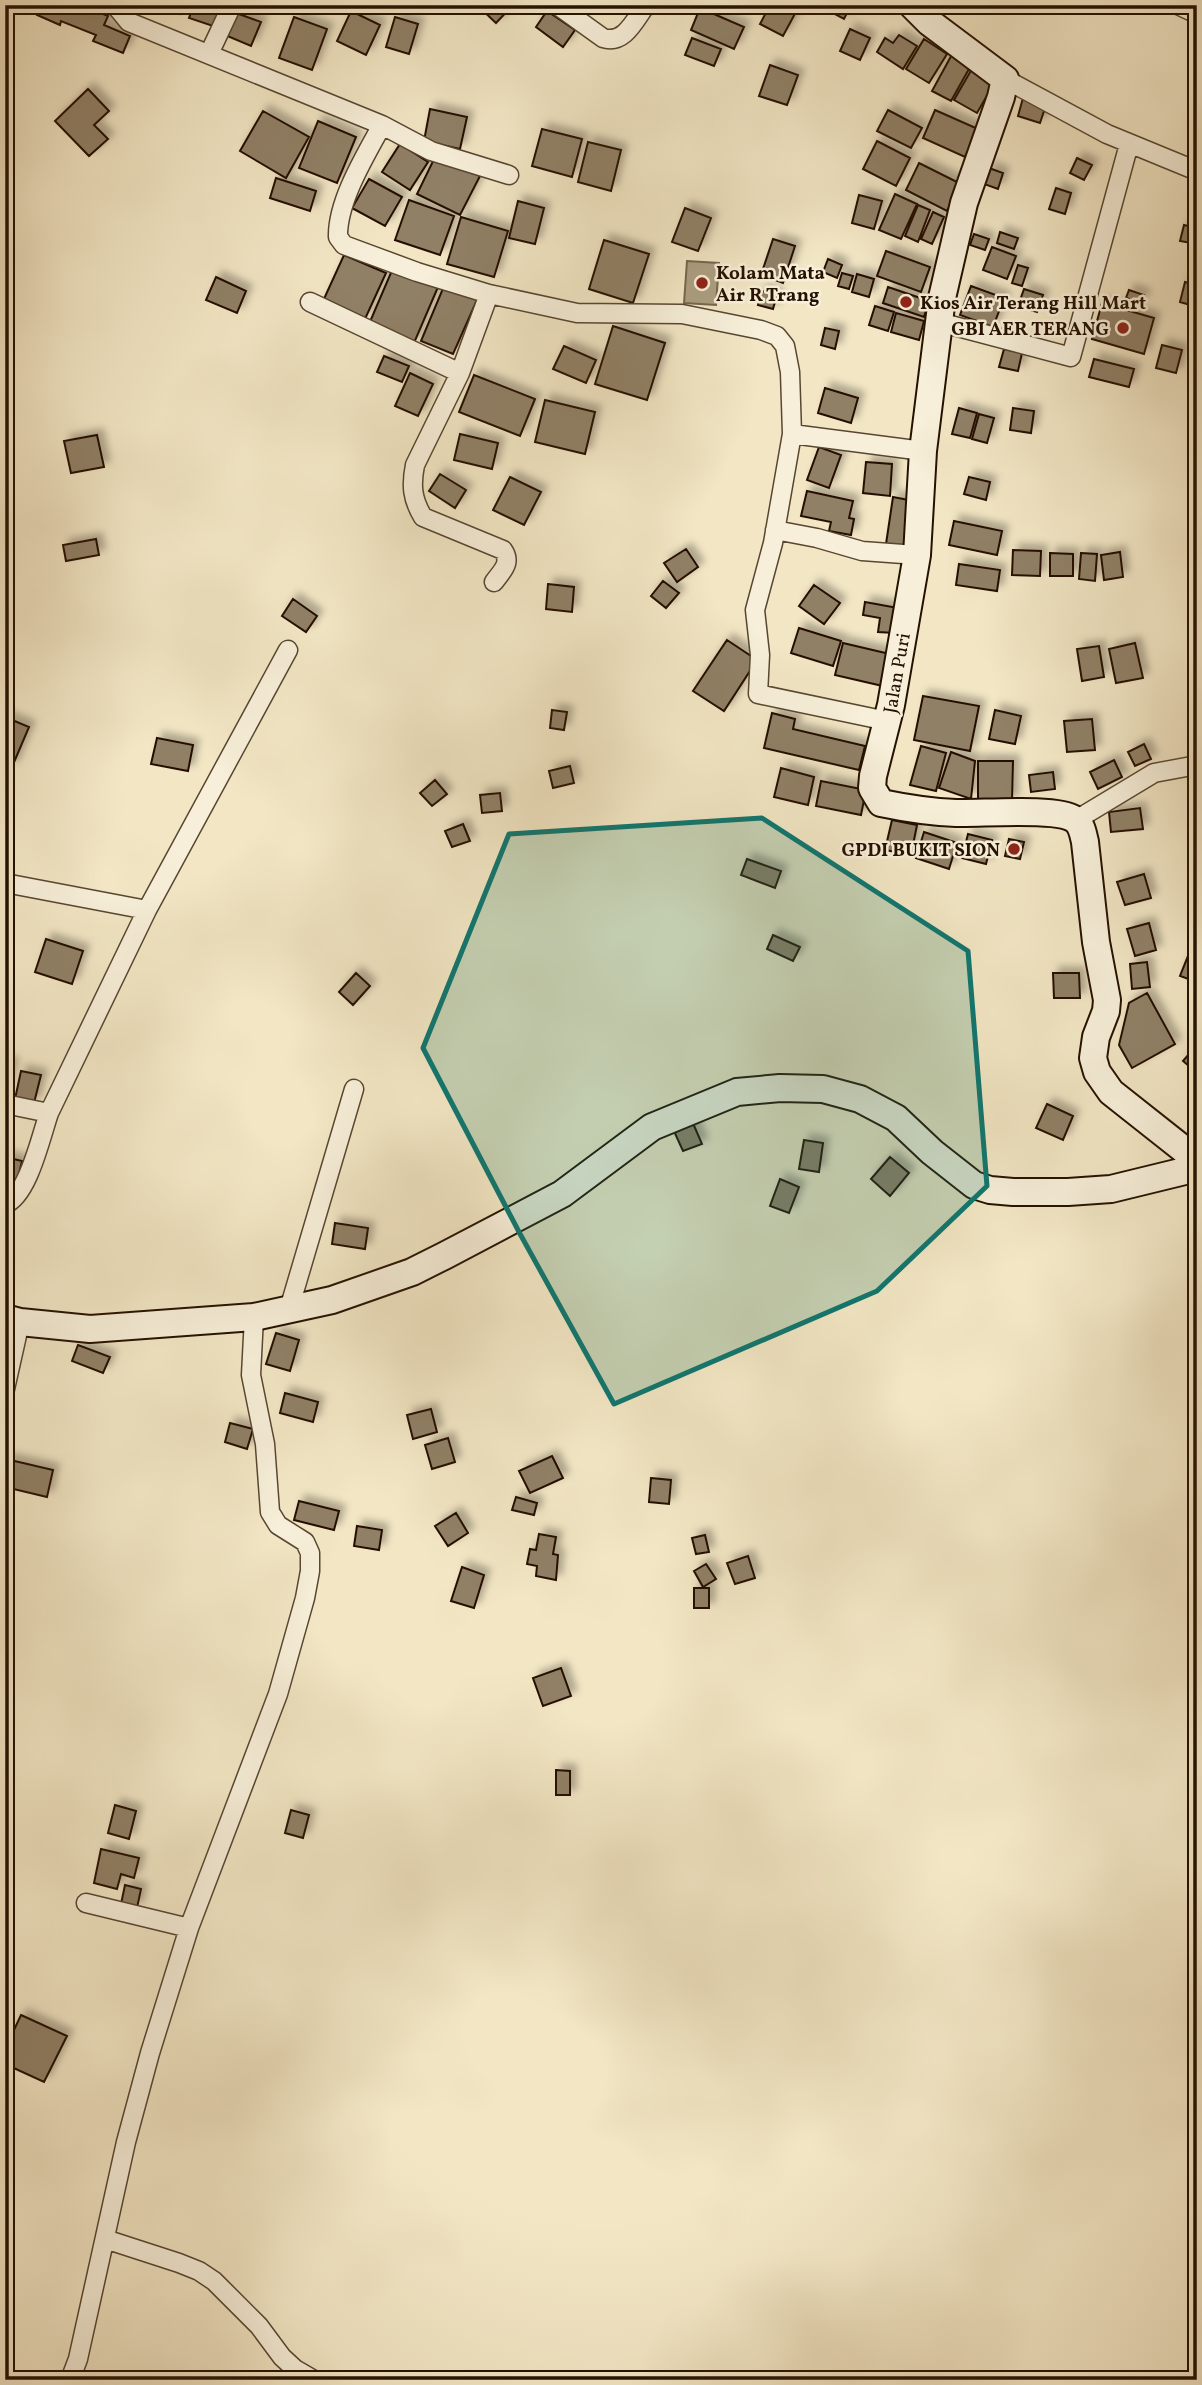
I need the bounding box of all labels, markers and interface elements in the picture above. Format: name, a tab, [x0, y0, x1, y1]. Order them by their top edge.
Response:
place label: Kolam Mata Air R Trang	[716, 261, 825, 309]
marker: Kolam Mata Air R Trang	[694, 275, 710, 291]
place label: Kios Air Terang Hill Mart	[920, 291, 1146, 317]
marker: Kios Air Terang Hill Mart	[898, 294, 914, 310]
place label: GBI AER TERANG	[951, 317, 1109, 343]
marker: GBI AER TERANG	[1115, 320, 1131, 336]
street label: Jalan Puri	[878, 631, 918, 716]
place label: GPDI BUKIT SION	[841, 838, 1000, 864]
marker: GPDI BUKIT SION	[1006, 841, 1022, 857]

